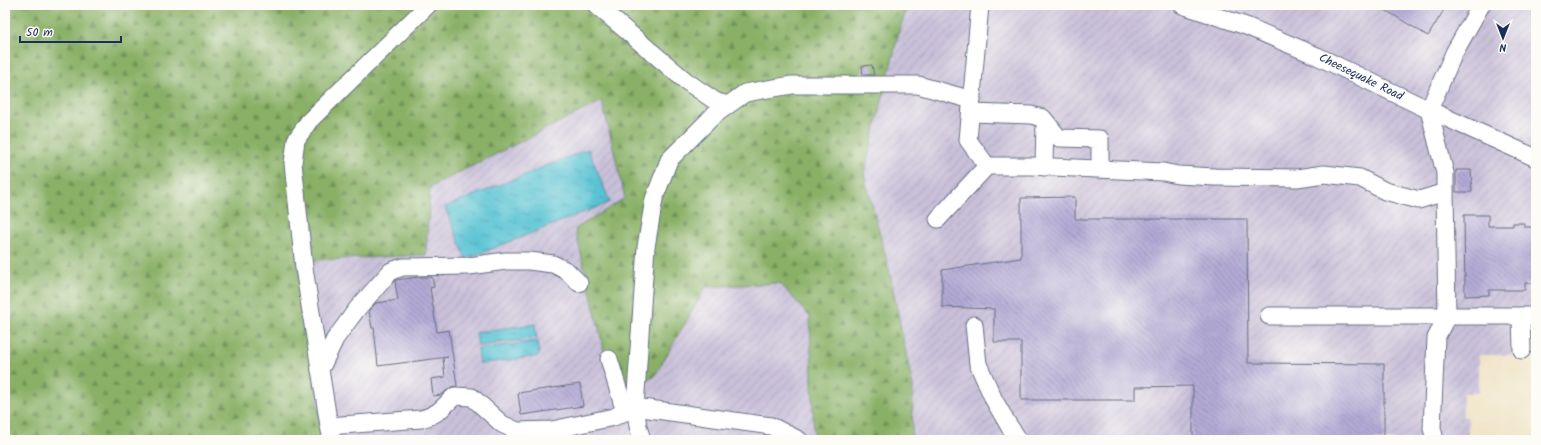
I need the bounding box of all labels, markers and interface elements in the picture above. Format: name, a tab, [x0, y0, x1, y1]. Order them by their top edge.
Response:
scale bar	[20, 18, 121, 44]
north arrow	[1483, 18, 1523, 58]
text: 50 m	[26, 23, 53, 42]
text: N	[1499, 38, 1506, 56]
street label: Cheesequake Road	[1316, 48, 1407, 106]

